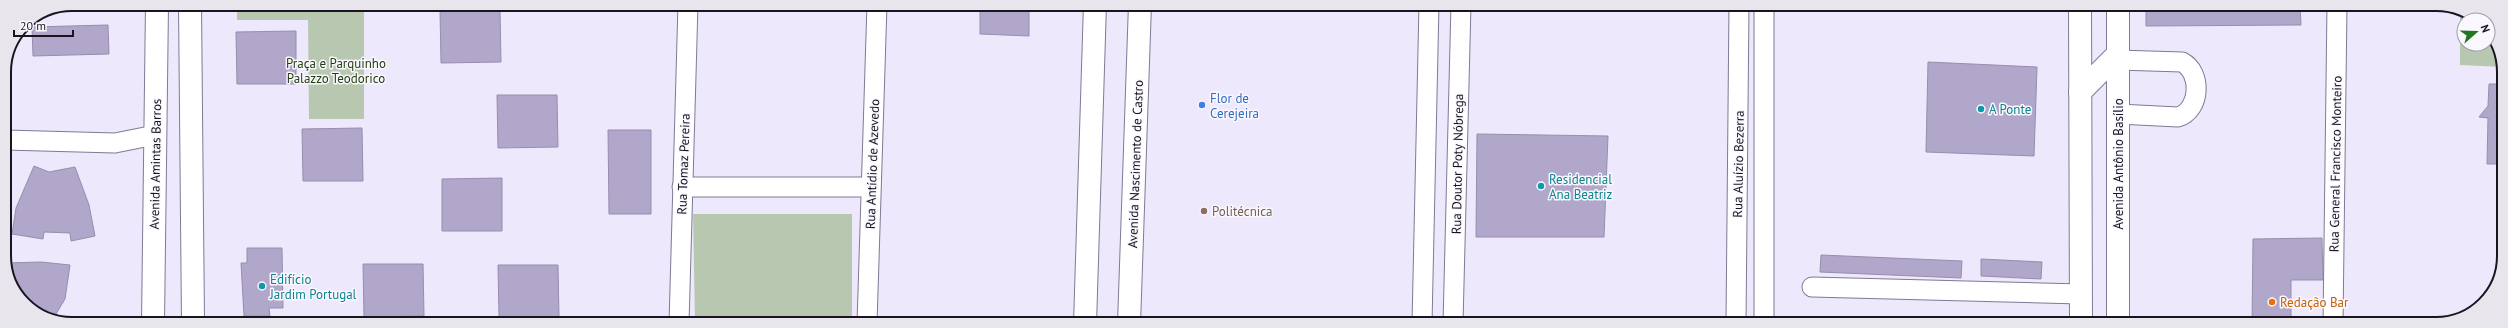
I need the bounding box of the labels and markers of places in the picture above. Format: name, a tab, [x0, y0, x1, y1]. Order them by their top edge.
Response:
place label: Flor de Cerejeira	[1210, 90, 1259, 122]
marker: Flor de Cerejeira	[1197, 100, 1207, 110]
place label: A Ponte	[1989, 101, 2031, 118]
marker: A Ponte	[1976, 104, 1986, 114]
place label: Residencial Ana Beatriz	[1549, 171, 1613, 203]
marker: Residencial Ana Beatriz	[1536, 181, 1546, 191]
place label: Politécnica	[1212, 203, 1273, 220]
marker: Politécnica	[1199, 206, 1209, 216]
place label: Edifício Jardim Portugal	[269, 271, 357, 303]
marker: Edifício Jardim Portugal	[257, 281, 267, 291]
place label: Redação Bar	[2280, 294, 2349, 311]
marker: Redação Bar	[2267, 297, 2277, 307]

